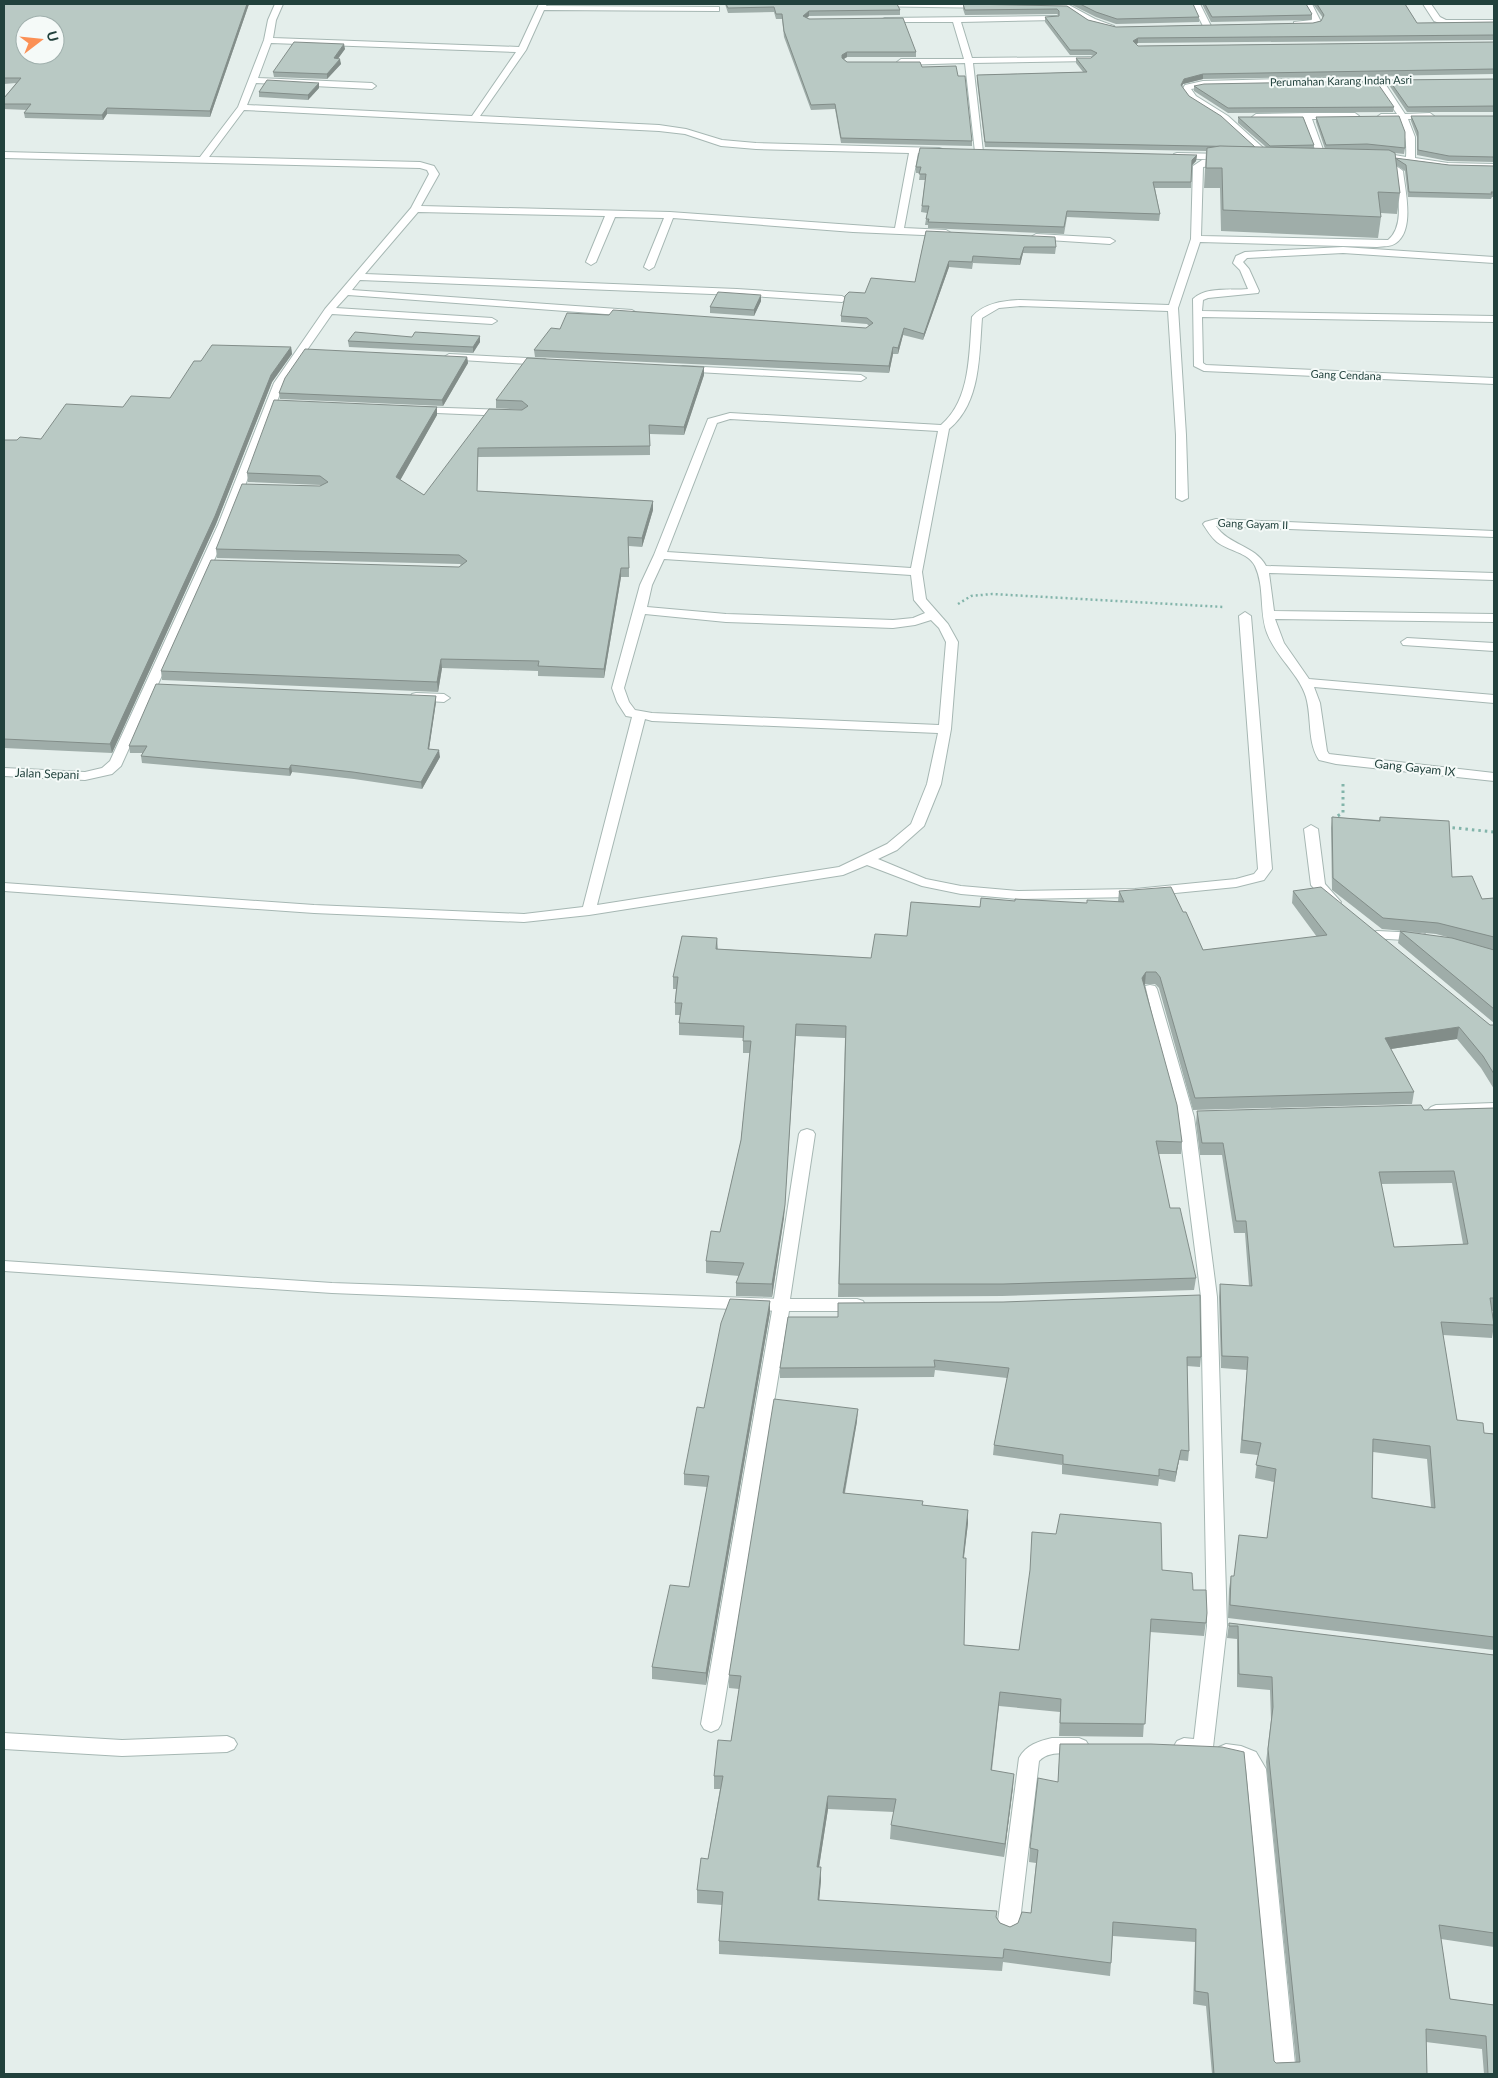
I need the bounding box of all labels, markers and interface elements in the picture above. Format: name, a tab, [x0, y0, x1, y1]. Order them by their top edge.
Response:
north arrow	[15, 15, 65, 65]
text: U	[43, 29, 63, 44]
street label: Perumahan Karang Indah Asri	[1270, 73, 1413, 88]
street label: Gang Cendana	[1311, 367, 1382, 382]
street label: Gang Gayam II	[1218, 516, 1288, 531]
street label: Gang Gayam IX	[1374, 756, 1457, 779]
street label: Jalan Sepani	[15, 765, 80, 782]

